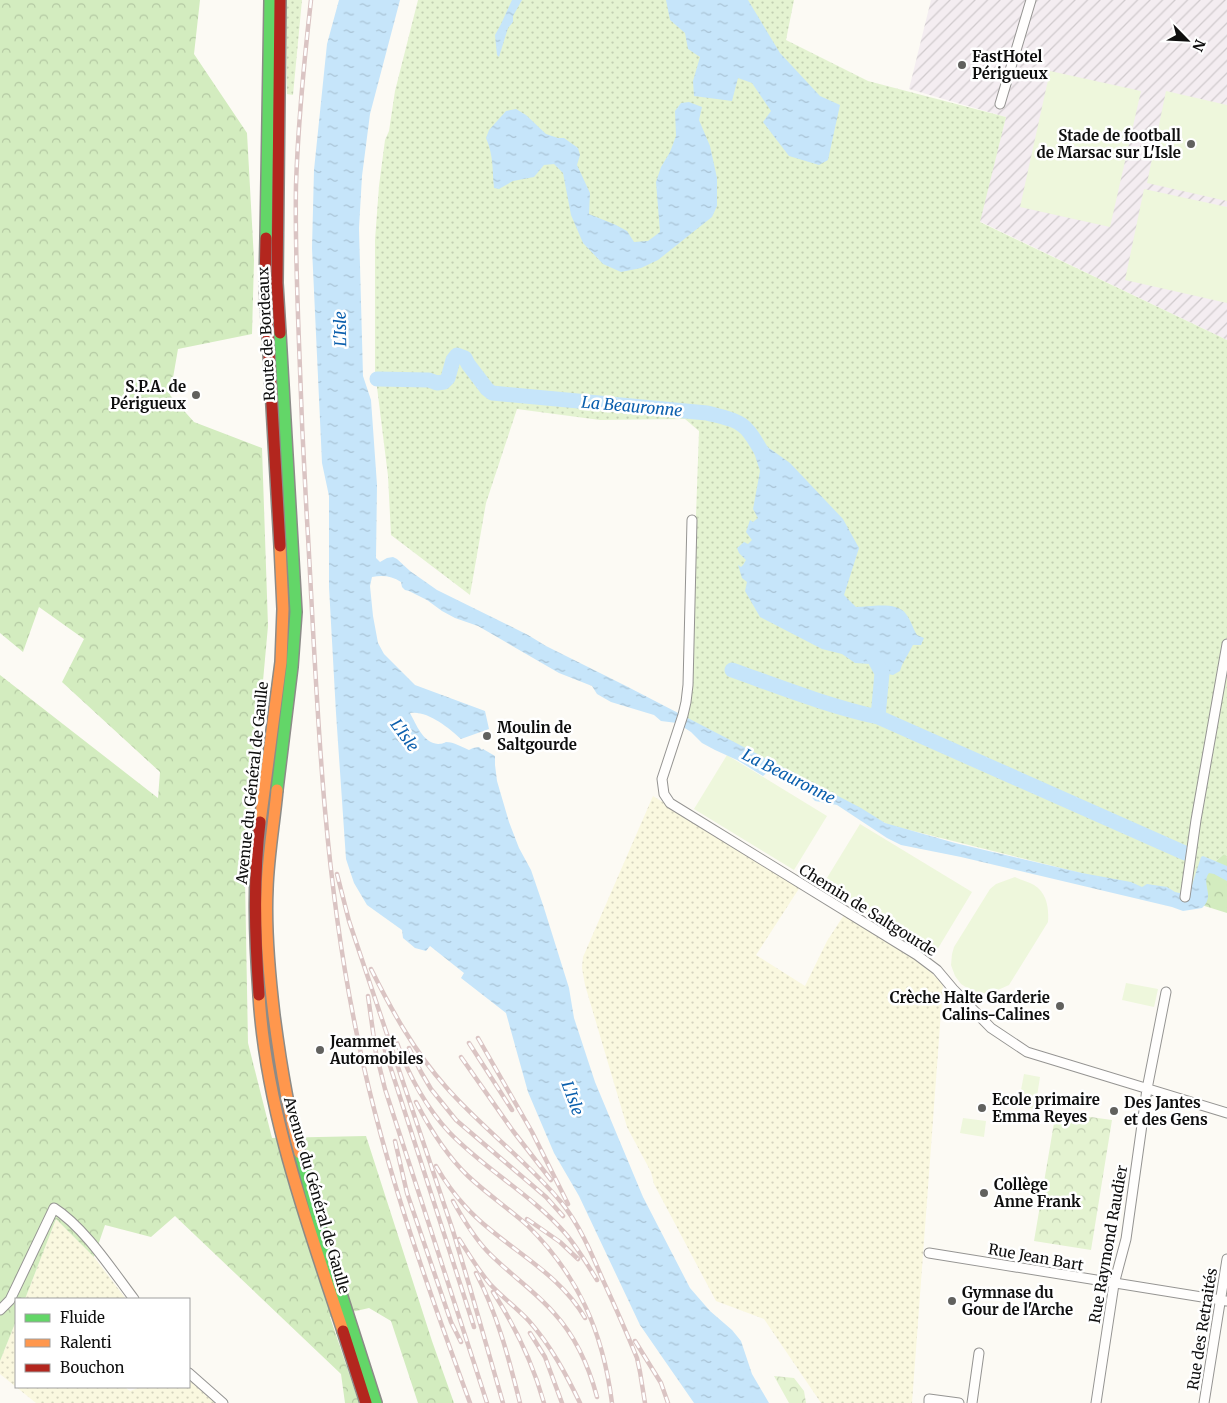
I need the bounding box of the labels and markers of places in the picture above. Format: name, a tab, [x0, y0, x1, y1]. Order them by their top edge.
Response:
place label: FastHotel Périgueux	[972, 47, 1048, 83]
marker: FastHotel Périgueux	[956, 59, 968, 71]
place label: Stade de football de Marsac sur L'Isle	[1036, 126, 1181, 162]
marker: Stade de football de Marsac sur L'Isle	[1185, 138, 1197, 150]
place label: S.P.A. de Périgueux	[110, 377, 187, 413]
marker: S.P.A. de Périgueux	[190, 389, 202, 401]
place label: Moulin de Saltgourde	[497, 718, 577, 754]
marker: Moulin de Saltgourde	[481, 730, 493, 742]
place label: Crèche Halte Garderie Calins-Calines	[890, 988, 1050, 1024]
marker: Crèche Halte Garderie Calins-Calines	[1054, 1000, 1066, 1012]
place label: Jeammet Automobiles	[329, 1032, 424, 1068]
marker: Jeammet Automobiles	[314, 1044, 326, 1056]
place label: Ecole primaire Emma Reyes	[992, 1090, 1100, 1126]
place label: Des Jantes et des Gens	[1124, 1093, 1208, 1129]
marker: Ecole primaire Emma Reyes	[976, 1102, 988, 1114]
marker: Des Jantes et des Gens	[1108, 1105, 1120, 1117]
place label: Collège Anne Frank	[993, 1175, 1081, 1211]
marker: Collège Anne Frank	[978, 1187, 990, 1199]
place label: Gymnase du Gour de l'Arche	[962, 1283, 1073, 1319]
marker: Gymnase du Gour de l'Arche	[946, 1295, 958, 1307]

